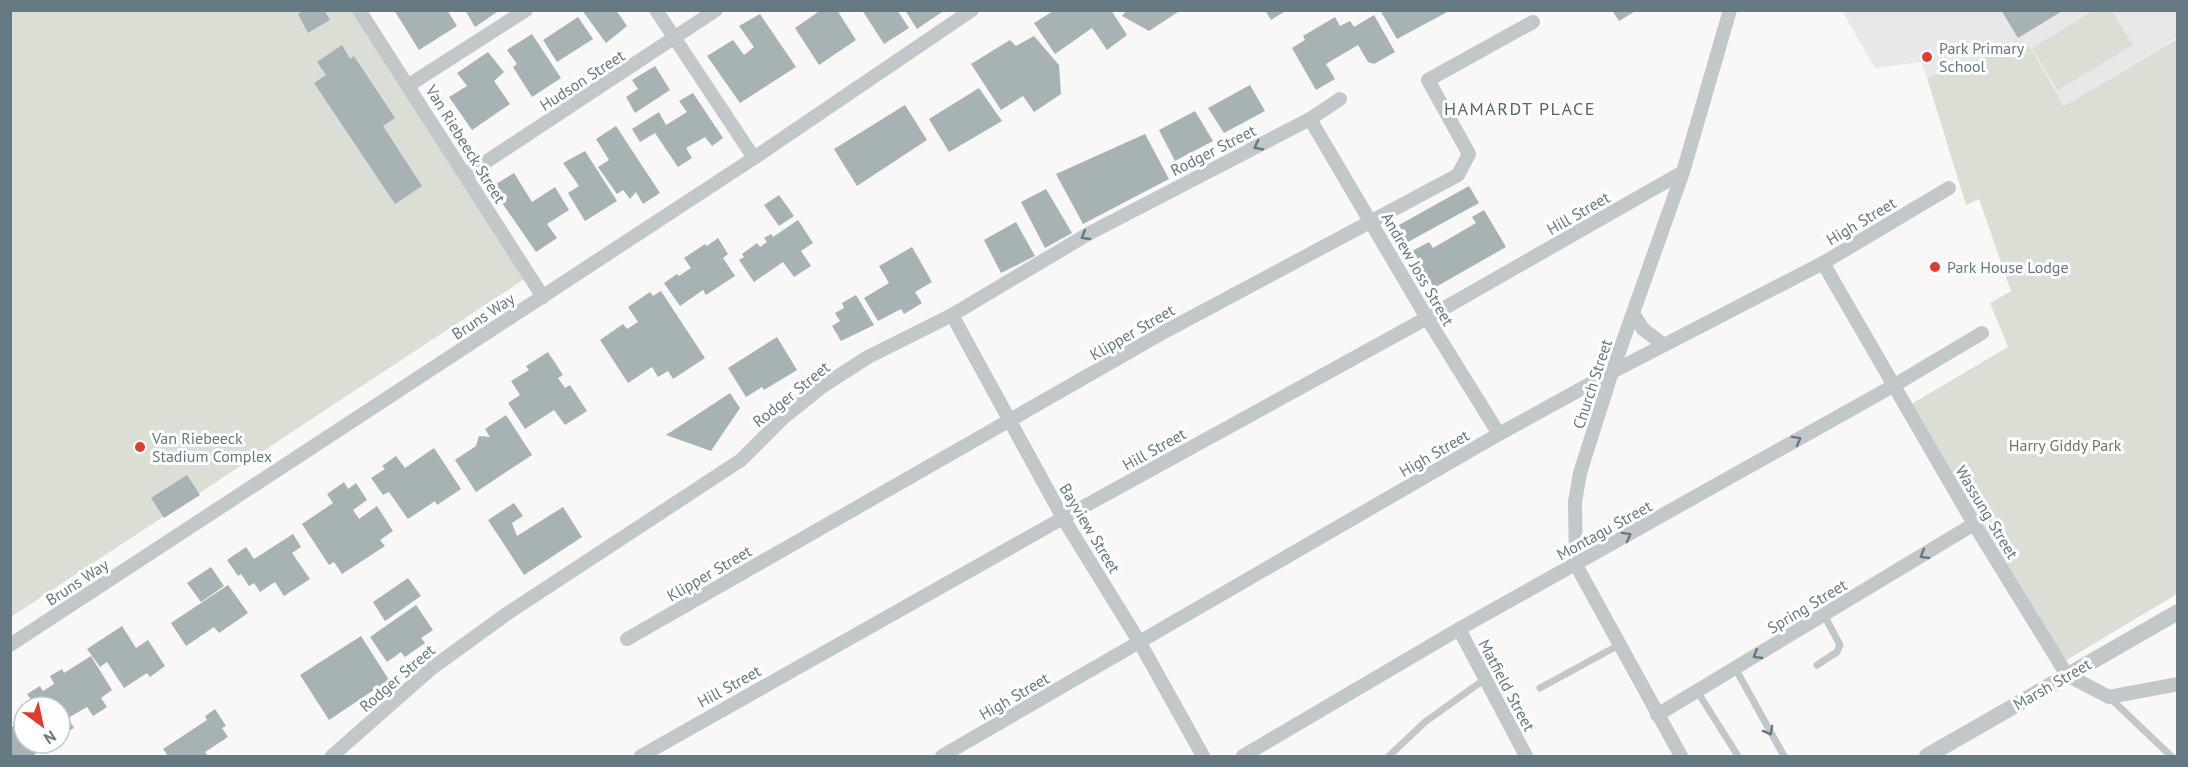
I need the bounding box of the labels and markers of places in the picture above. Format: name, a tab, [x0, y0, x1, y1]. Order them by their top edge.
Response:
place label: Park Primary School	[1939, 38, 2025, 76]
marker: Park Primary School	[1920, 50, 1934, 64]
place label: Park House Lodge	[1947, 257, 2069, 277]
marker: Park House Lodge	[1928, 260, 1942, 274]
place label: Van Riebeeck Stadium Complex	[151, 428, 272, 466]
marker: Van Riebeeck Stadium Complex	[133, 440, 147, 454]

